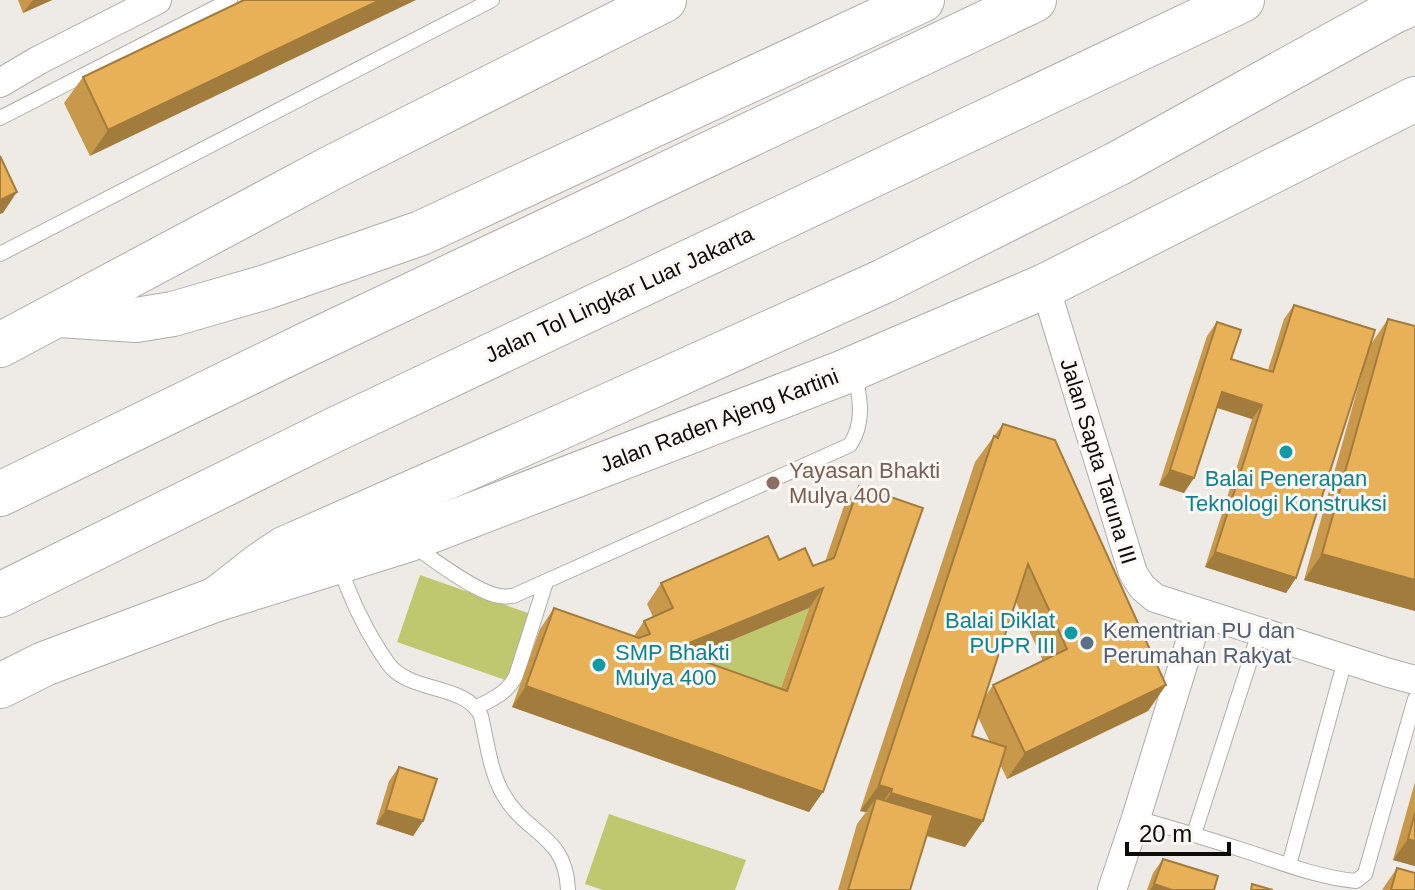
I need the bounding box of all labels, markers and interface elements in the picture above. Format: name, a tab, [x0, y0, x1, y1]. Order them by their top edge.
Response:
street label: Jalan Tol Lingkar Luar Jakarta	[481, 221, 758, 368]
street label: Jalan Sapta Taruna III	[1055, 355, 1142, 567]
street label: Jalan Raden Ajeng Kartini	[597, 363, 842, 478]
marker: Balai Penerapan Teknologi Konstruksi	[1277, 443, 1295, 461]
place label: Yayasan Bhakti Mulya 400	[789, 458, 940, 508]
place label: Balai Penerapan Teknologi Konstruksi	[1185, 466, 1387, 516]
marker: Yayasan Bhakti Mulya 400	[764, 474, 782, 492]
place label: Balai Diklat PUPR III	[945, 608, 1055, 658]
place label: Kementrian PU dan Perumahan Rakyat	[1103, 618, 1295, 668]
marker: Balai Diklat PUPR III	[1062, 624, 1080, 642]
marker: Kementrian PU dan Perumahan Rakyat	[1078, 634, 1096, 652]
place label: SMP Bhakti Mulya 400	[615, 640, 730, 690]
marker: SMP Bhakti Mulya 400	[590, 656, 608, 674]
scale bar	[1127, 806, 1229, 856]
text: 20 m	[1139, 820, 1192, 847]

